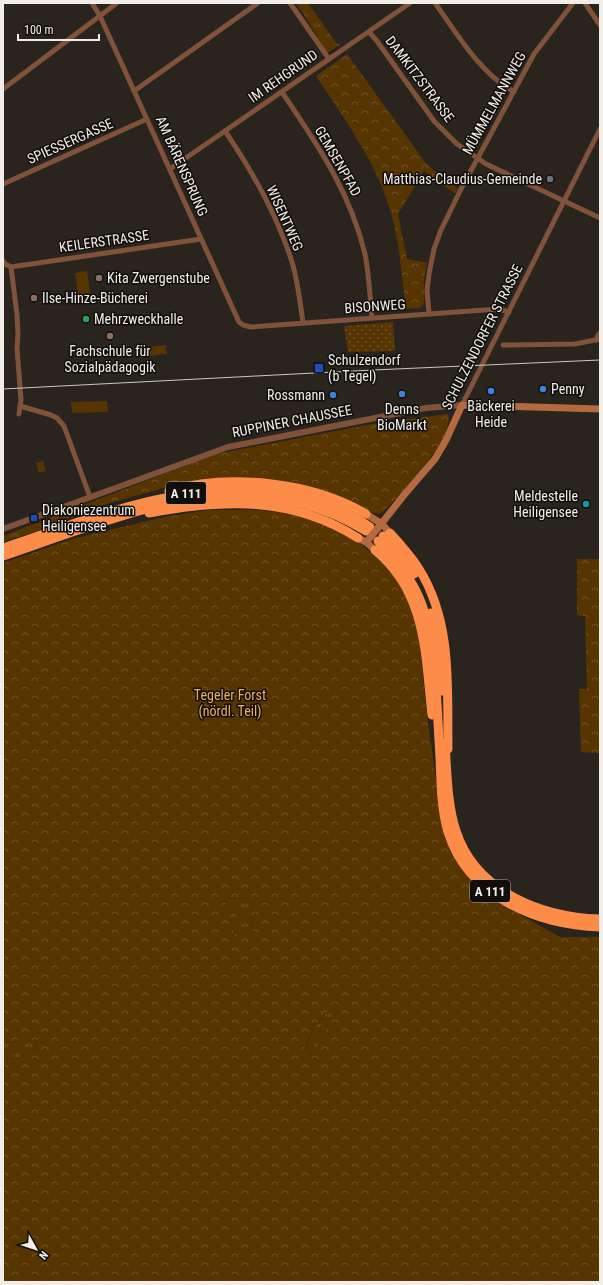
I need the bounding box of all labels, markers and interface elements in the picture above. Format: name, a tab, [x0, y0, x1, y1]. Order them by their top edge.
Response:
scale bar	[18, 16, 99, 42]
text: 100 m	[24, 23, 54, 37]
street label: DAMKITZSTRASSE	[382, 33, 458, 125]
street label: IM REHGRUND	[245, 46, 321, 106]
street label: MÜMMELMANNWEG	[459, 49, 529, 157]
street label: AM BÄRENSPRUNG	[153, 113, 211, 219]
street label: SPIESSERGASSE	[25, 115, 115, 167]
street label: GEMSENPFAD	[312, 123, 364, 199]
place label: Matthias-Claudius-Gemeinde	[383, 171, 542, 187]
marker: Matthias-Claudius-Gemeinde	[545, 174, 555, 184]
street label: WISENTWEG	[263, 183, 307, 253]
street label: KEILERSTRASSE	[58, 227, 150, 255]
street label: SCHULZENDORFER STRASSE	[438, 262, 526, 412]
place label: Kita Zwergenstube	[107, 270, 210, 286]
marker: Kita Zwergenstube	[94, 273, 104, 283]
place label: Ilse-Hinze-Bücherei	[42, 290, 148, 306]
marker: Ilse-Hinze-Bücherei	[29, 293, 39, 303]
street label: BISONWEG	[344, 296, 406, 316]
place label: Mehrzweckhalle	[94, 311, 184, 327]
marker: Mehrzweckhalle	[81, 314, 91, 324]
marker: Fachschule für Sozialpädagogik	[105, 331, 115, 341]
place label: Fachschule für Sozialpädagogik	[64, 343, 156, 375]
place label: Schulzendorf (b Tegel)	[328, 352, 401, 385]
marker: Schulzendorf (b Tegel)	[313, 362, 325, 374]
place label: Penny	[551, 381, 585, 397]
marker: Penny	[538, 384, 548, 394]
marker: Bäckerei Heide	[486, 386, 496, 396]
place label: Rossmann	[267, 387, 325, 403]
marker: Denns BioMarkt	[397, 389, 407, 399]
marker: Rossmann	[328, 390, 338, 400]
place label: Bäckerei Heide	[467, 398, 515, 430]
place label: Denns BioMarkt	[377, 401, 427, 433]
street label: RUPPINER CHAUSSEE	[231, 402, 353, 440]
road number: A 111	[166, 482, 206, 504]
place label: Meldestelle Heiligensee	[513, 488, 578, 520]
marker: Meldestelle Heiligensee	[581, 499, 591, 509]
place label: Diakoniezentrum Heiligensee	[42, 502, 135, 534]
marker: Diakoniezentrum Heiligensee	[29, 513, 39, 523]
park label: Tegeler Forst (nördl. Teil)	[194, 687, 266, 720]
road number: A 111	[470, 880, 510, 902]
north arrow	[16, 1229, 56, 1269]
text: N	[36, 1248, 51, 1262]

